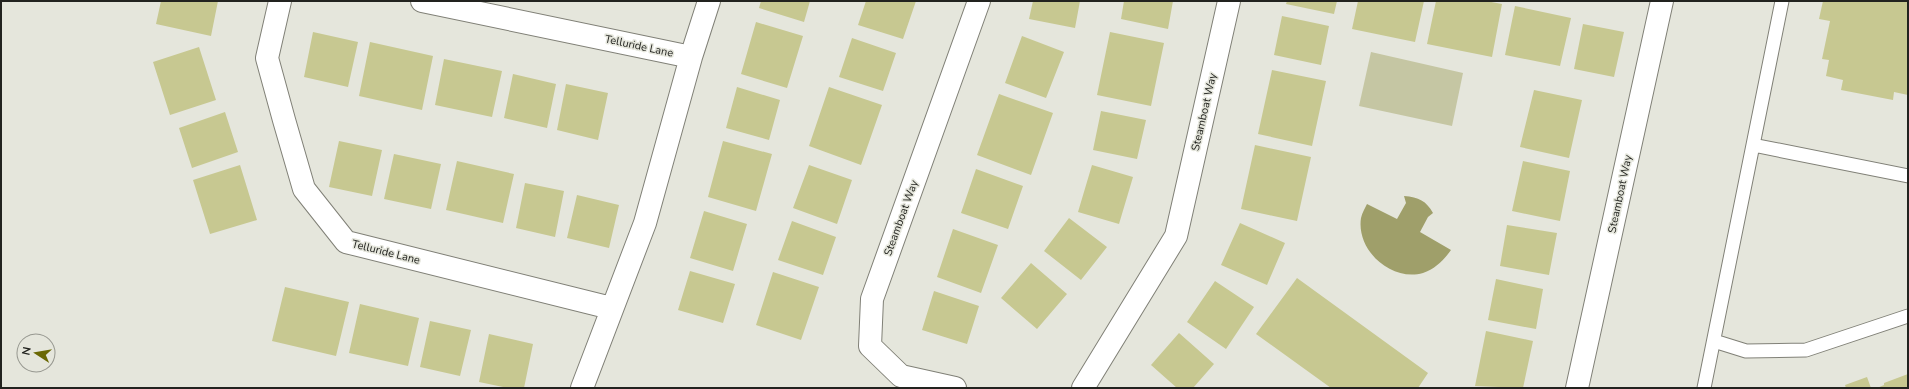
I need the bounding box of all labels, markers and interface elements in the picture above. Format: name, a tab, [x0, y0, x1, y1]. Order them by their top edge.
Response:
street label: Telluride Lane	[603, 31, 675, 61]
street label: Steamboat Way	[1188, 71, 1220, 152]
street label: Steamboat Way	[1604, 153, 1636, 234]
street label: Steamboat Way	[880, 178, 922, 258]
street label: Telluride Lane	[350, 236, 422, 268]
north arrow	[16, 333, 56, 373]
text: N	[19, 345, 35, 357]

